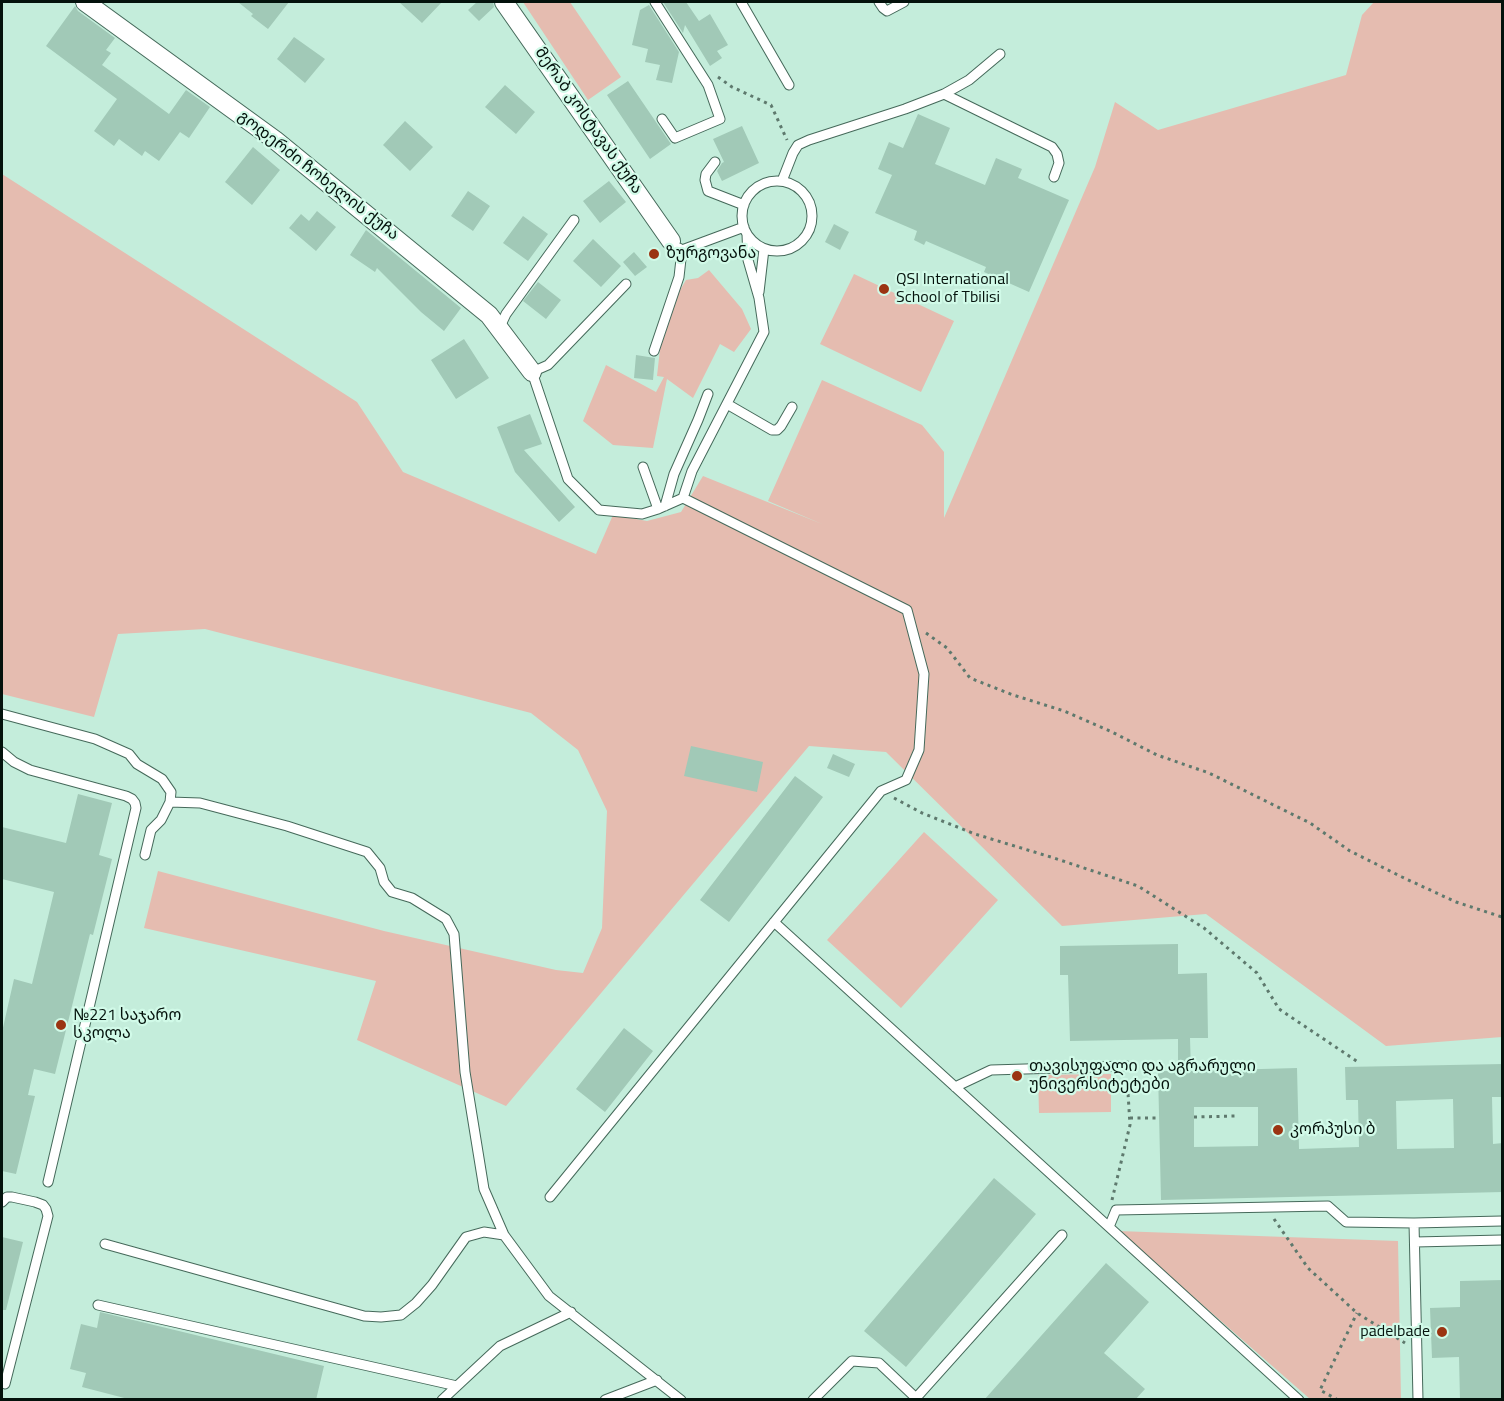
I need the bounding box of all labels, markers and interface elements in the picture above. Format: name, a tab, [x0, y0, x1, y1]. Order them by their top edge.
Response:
street label: მერაბ კოსტავას ქუჩა	[530, 44, 646, 198]
street label: გოდერძი ჩოხელის ქუჩა	[234, 107, 402, 245]
place label: ზურგოვანა	[666, 244, 756, 264]
marker: ზურგოვანა	[647, 247, 661, 261]
place label: QSI International School of Tbilisi	[896, 270, 1009, 308]
marker: QSI International School of Tbilisi	[877, 282, 891, 296]
place label: №221 საჯარო სკოლა	[73, 1006, 181, 1044]
marker: №221 საჯარო სკოლა	[54, 1018, 68, 1032]
place label: თავისუფალი და აგრარული უნივერსიტეტები	[1029, 1057, 1256, 1095]
marker: თავისუფალი და აგრარული უნივერსიტეტები	[1010, 1069, 1024, 1083]
place label: კორპუსი ბ	[1290, 1120, 1376, 1140]
marker: კორპუსი ბ	[1271, 1123, 1285, 1137]
place label: padelbade	[1360, 1322, 1430, 1342]
marker: padelbade	[1435, 1325, 1449, 1339]

